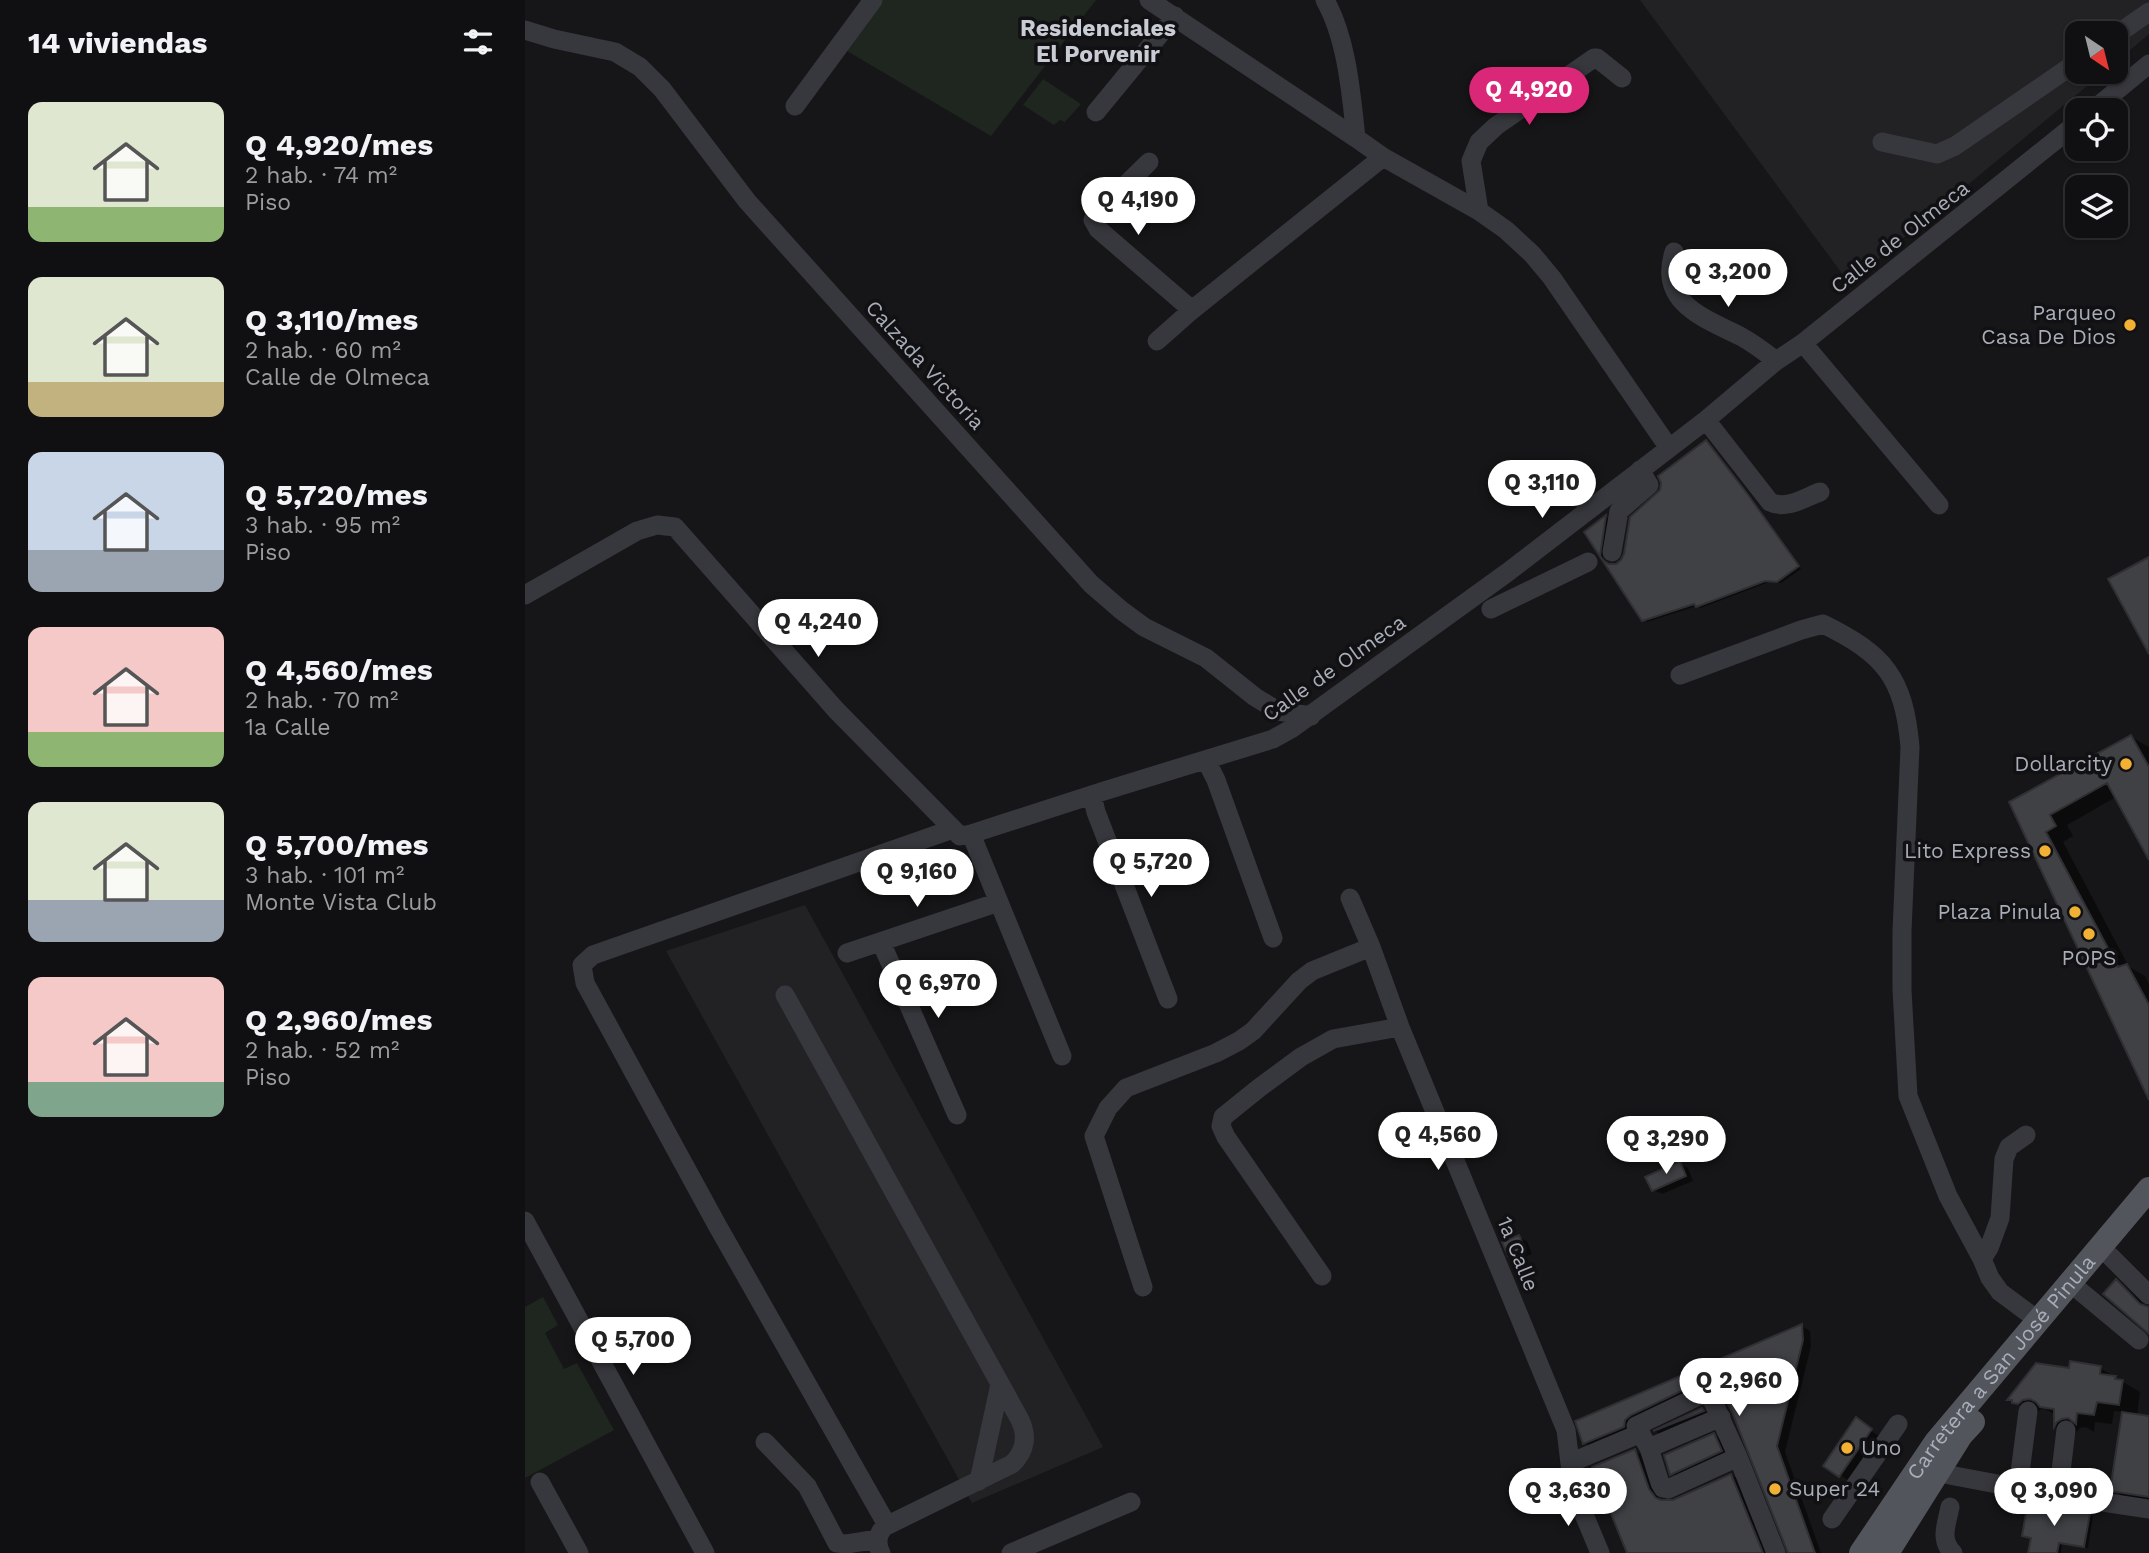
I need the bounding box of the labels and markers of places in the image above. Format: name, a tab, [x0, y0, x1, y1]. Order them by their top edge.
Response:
pin: Q 4,920	[1464, 68, 1594, 127]
pin: Q 4,190	[1073, 177, 1203, 237]
pin: Q 3,200	[1663, 250, 1793, 309]
place label: Parqueo Casa De Dios	[1981, 300, 2116, 349]
marker: Parqueo Casa De Dios	[2122, 317, 2138, 333]
pin: Q 3,110	[1477, 461, 1607, 520]
pin: Q 4,240	[753, 600, 883, 659]
place label: Dollarcity	[2014, 751, 2112, 776]
marker: Dollarcity	[2118, 756, 2134, 772]
place label: Lito Express	[1904, 838, 2031, 863]
pin: Q 5,720	[1086, 839, 1216, 899]
marker: Lito Express	[2037, 843, 2053, 859]
pin: Q 9,160	[852, 850, 982, 909]
place label: Plaza Pinula	[1937, 899, 2061, 924]
marker: Plaza Pinula	[2067, 904, 2083, 920]
marker: POPS	[2081, 926, 2097, 942]
place label: POPS	[2062, 945, 2116, 970]
pin: Q 6,970	[873, 960, 1003, 1020]
pin: Q 4,560	[1373, 1112, 1503, 1172]
pin: Q 3,290	[1601, 1116, 1731, 1176]
pin: Q 5,700	[568, 1318, 698, 1377]
pin: Q 2,960	[1674, 1358, 1804, 1418]
place label: Uno	[1861, 1435, 1901, 1460]
marker: Uno	[1839, 1440, 1855, 1456]
pin: Q 3,630	[1503, 1468, 1633, 1528]
pin: Q 3,090	[1989, 1468, 2119, 1528]
place label: Super 24	[1789, 1476, 1880, 1501]
marker: Super 24	[1767, 1481, 1783, 1497]

